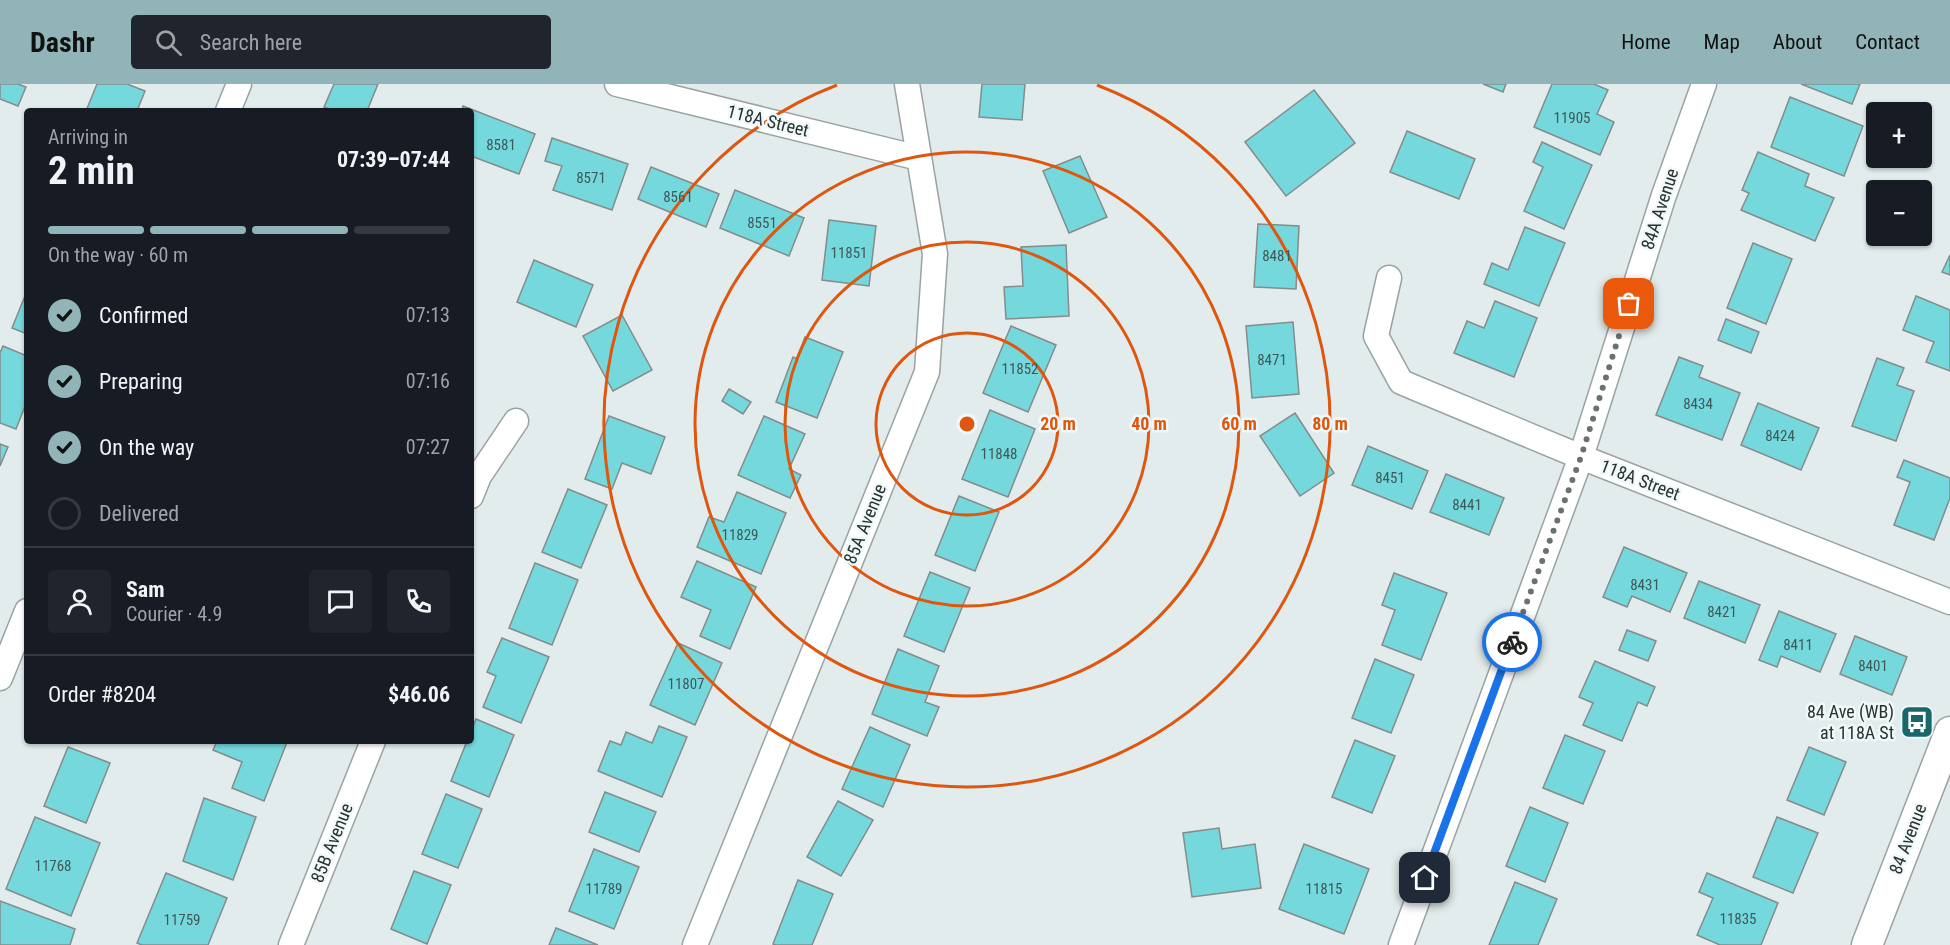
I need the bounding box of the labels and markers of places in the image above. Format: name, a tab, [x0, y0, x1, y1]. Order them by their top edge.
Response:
pin	[1603, 278, 1654, 329]
centre of rings	[957, 414, 977, 434]
place label: 84 Ave (WB) at 118A St	[1807, 701, 1894, 743]
bus stop icon: 84 Ave (WB) at 118A St	[1899, 704, 1935, 740]
pin	[1399, 852, 1450, 903]

